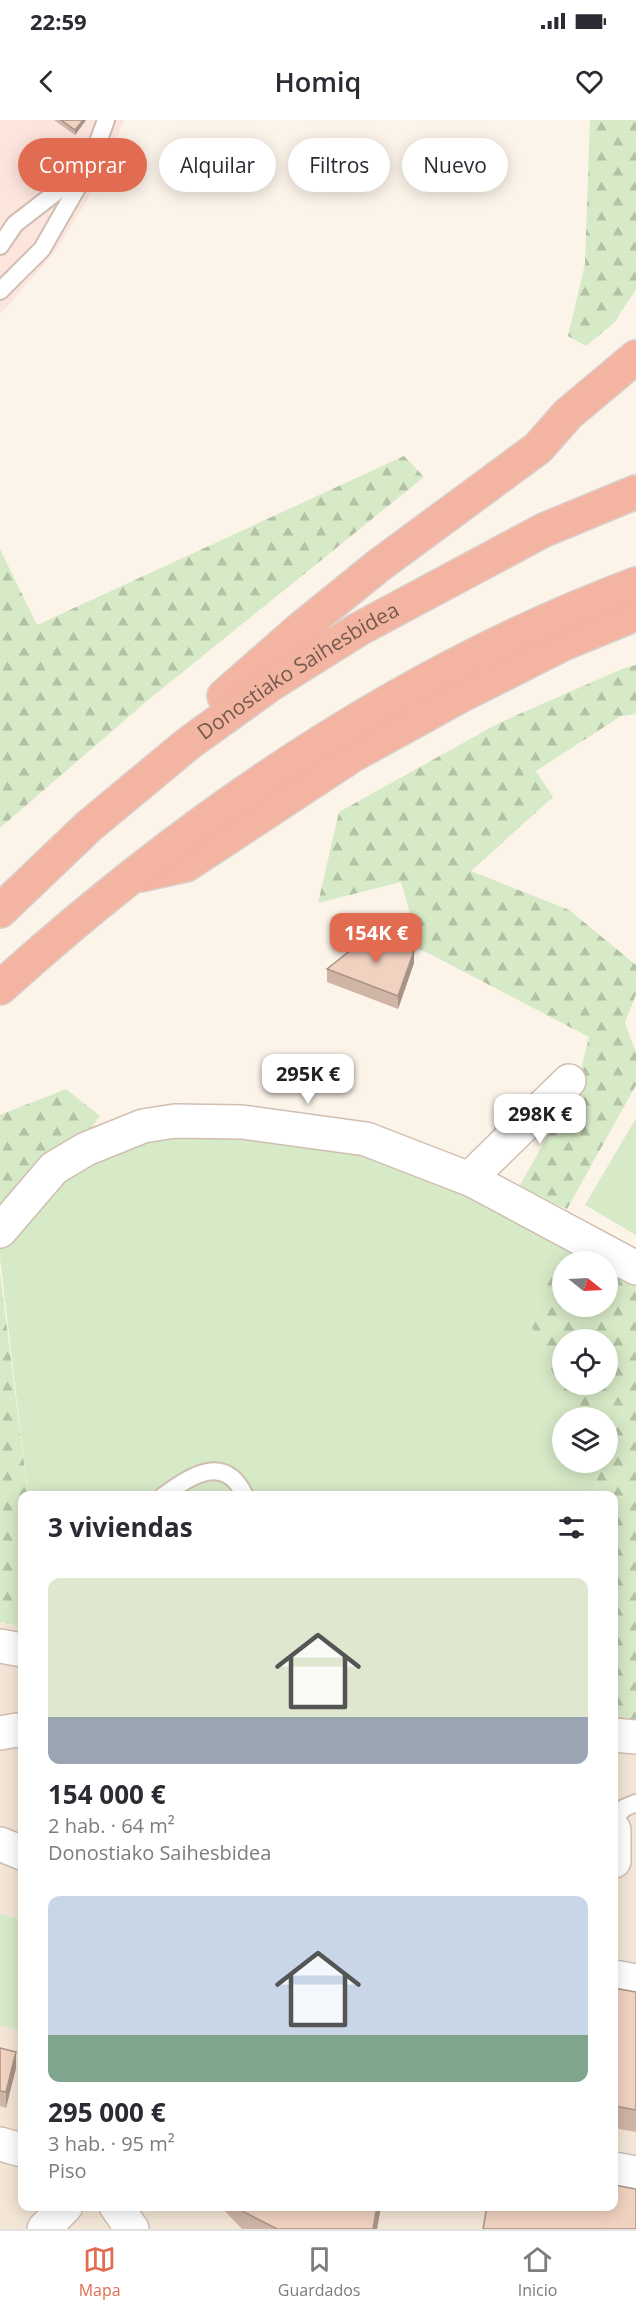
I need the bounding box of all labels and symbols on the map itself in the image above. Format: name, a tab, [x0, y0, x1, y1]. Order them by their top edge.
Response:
street label: Donostiako Saihesbidea	[191, 595, 404, 746]
pin: 154K €	[327, 913, 425, 964]
pin: 295K €	[259, 1054, 357, 1105]
pin: 298K €	[491, 1094, 589, 1145]
north arrow	[552, 1251, 618, 1317]

